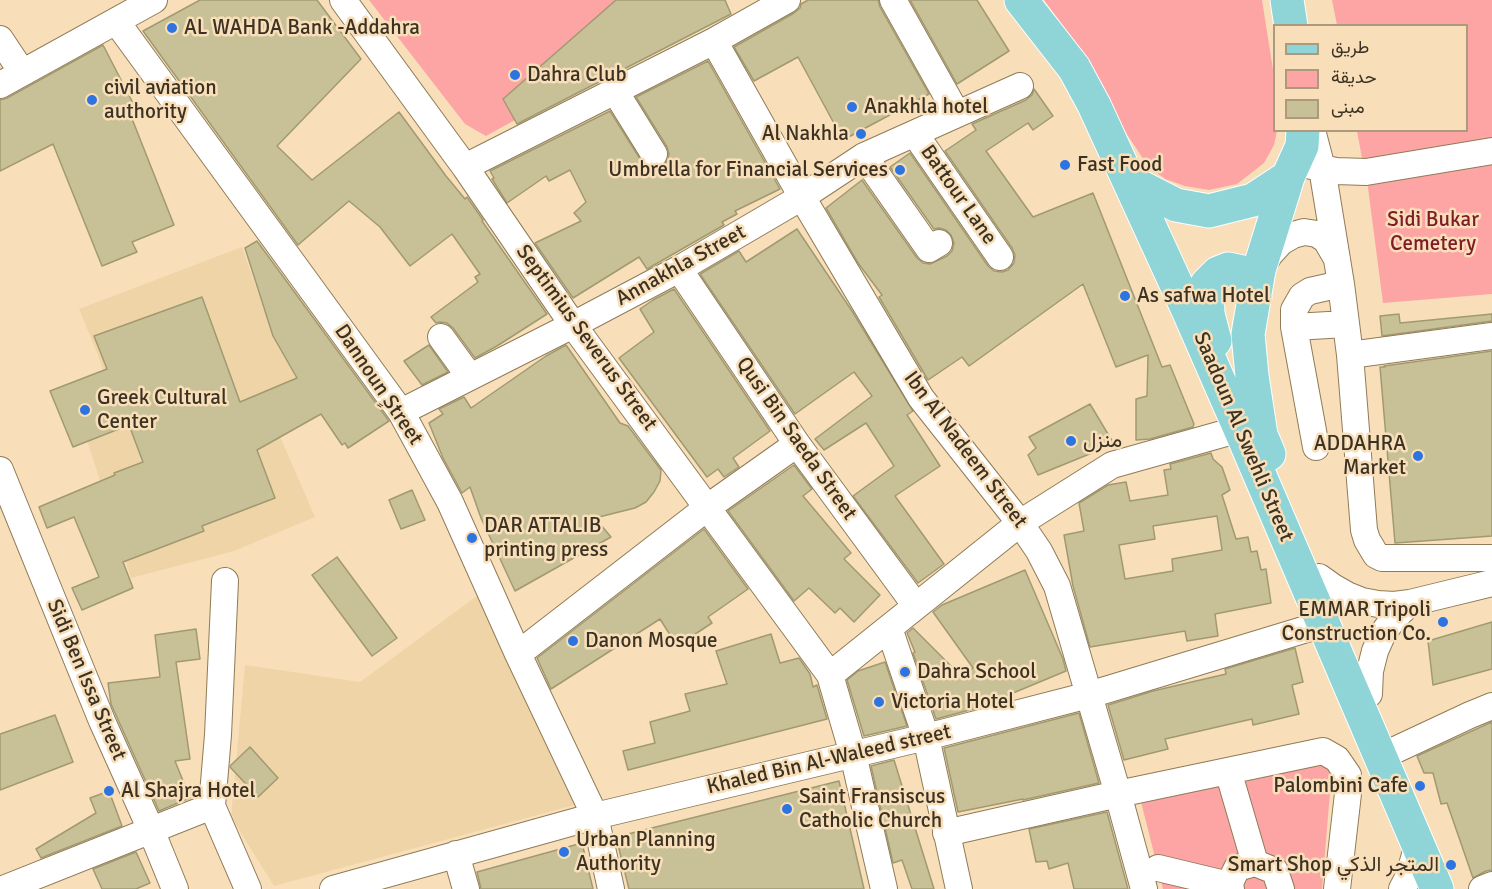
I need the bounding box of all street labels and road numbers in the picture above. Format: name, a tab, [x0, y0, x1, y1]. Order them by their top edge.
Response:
street label: Battour Lane	[914, 140, 1002, 250]
street label: Annakhla Street	[612, 220, 750, 312]
street label: Septimius Severus Street	[510, 240, 662, 436]
street label: Dannoun ٍStreet	[328, 320, 428, 450]
street label: Saadoun Al Swehli Street	[1187, 328, 1299, 546]
street label: Qusi Bin Saeda Street	[730, 353, 862, 525]
street label: Ibn Al Nadeem Street	[898, 367, 1032, 533]
street label: Sidi Ben Issa Street	[41, 596, 131, 764]
street label: Khaled Bin Al-Waleed street	[704, 720, 954, 800]

